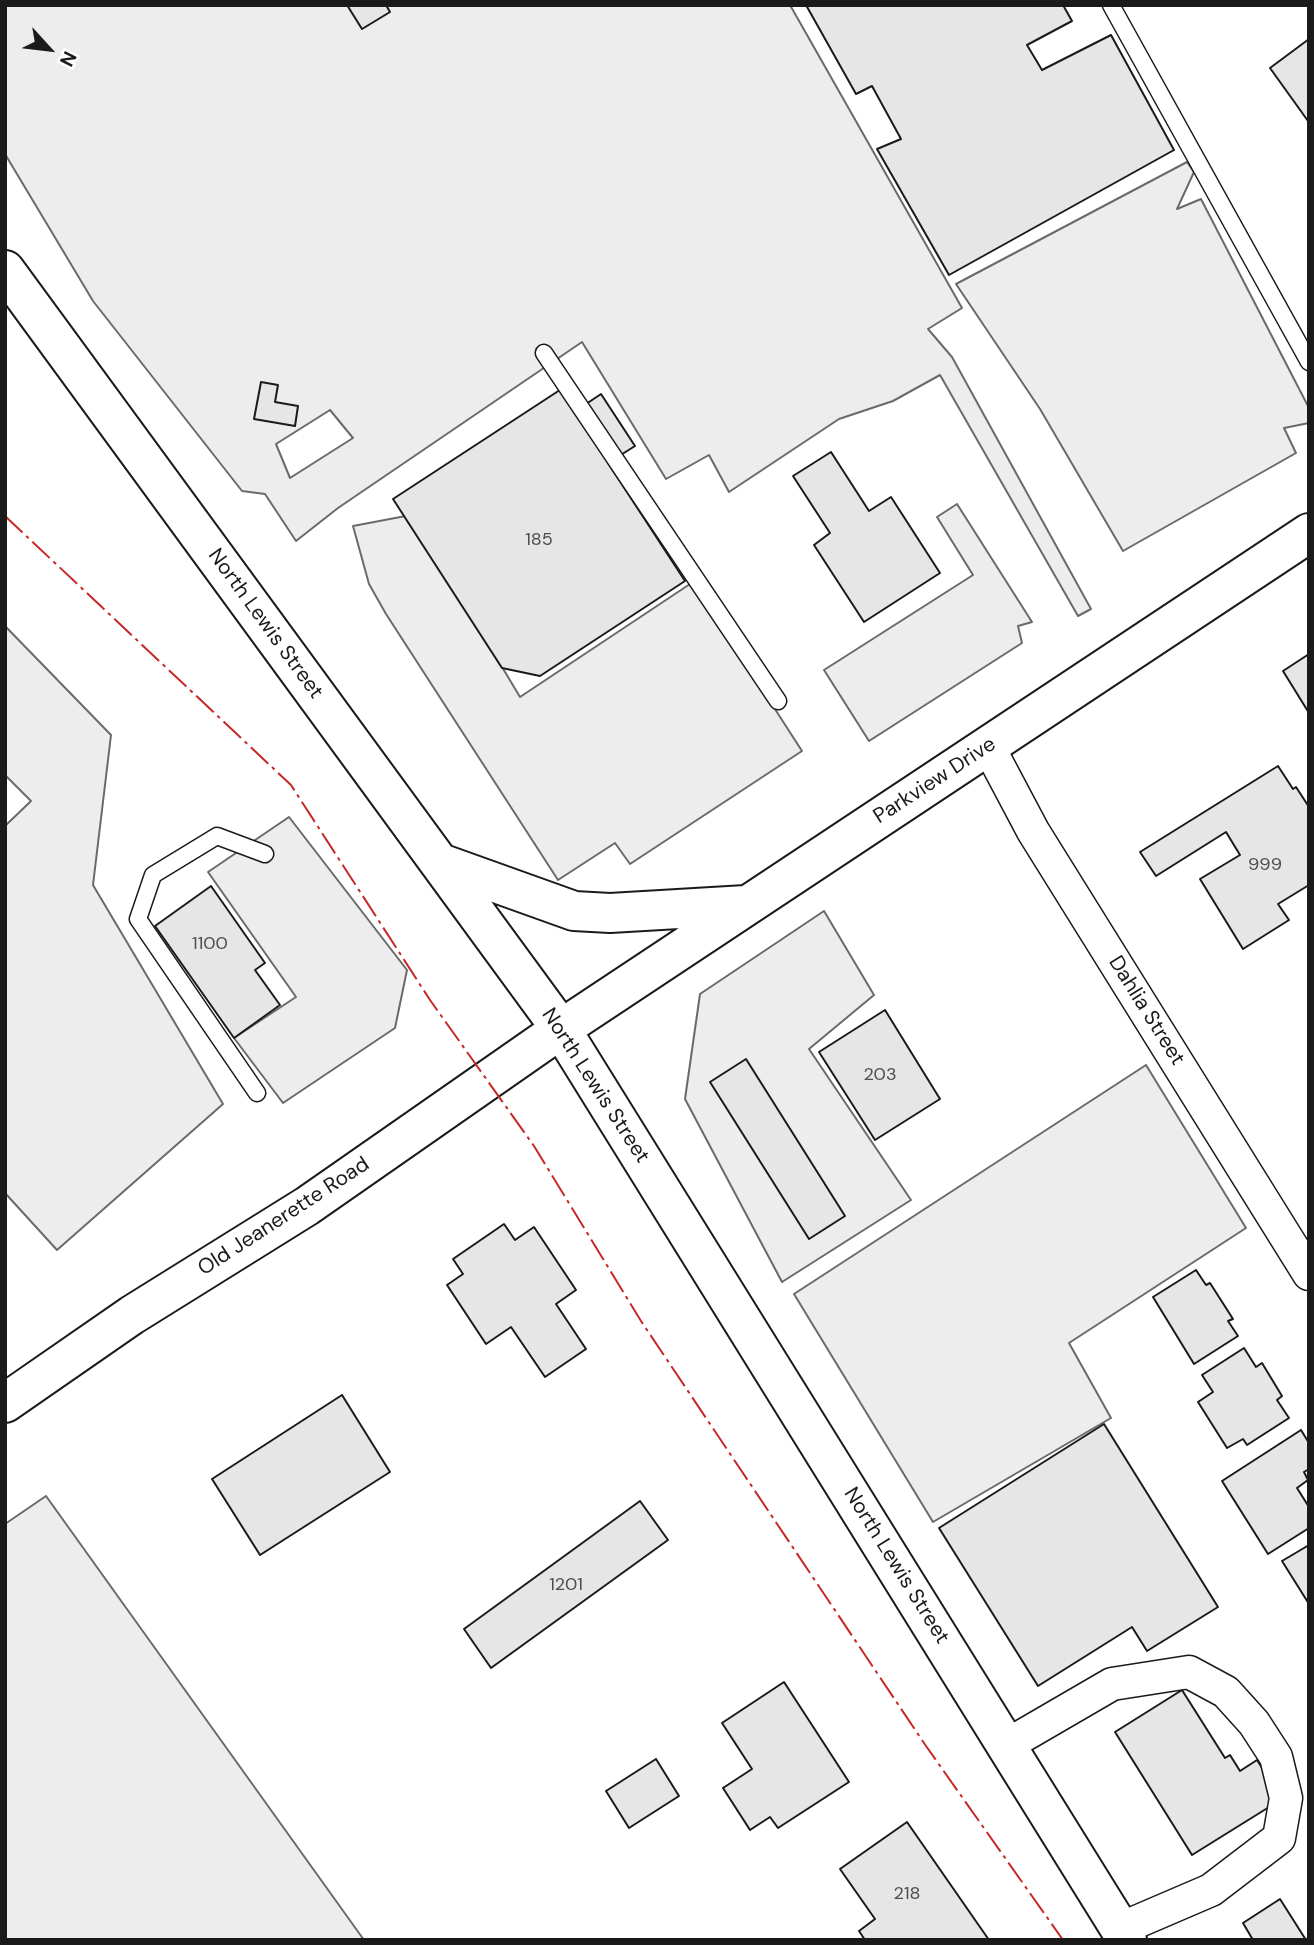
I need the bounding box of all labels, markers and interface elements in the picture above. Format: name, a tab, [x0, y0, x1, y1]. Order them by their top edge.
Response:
north arrow	[14, 14, 84, 84]
text: N	[54, 47, 82, 71]
house number: 185	[525, 529, 553, 551]
street label: North Lewis Street	[202, 544, 328, 704]
street label: Parkview Drive	[869, 732, 1001, 830]
house number: 999	[1248, 854, 1282, 876]
house number: 1100	[192, 933, 228, 955]
street label: Dahlia Street	[1102, 952, 1190, 1070]
street label: North Lewis Street	[536, 1004, 654, 1168]
house number: 203	[863, 1064, 897, 1086]
street label: Old Jeanerette Road	[194, 1152, 374, 1282]
street label: North Lewis Street	[838, 1483, 954, 1649]
house number: 1201	[549, 1574, 583, 1596]
house number: 218	[894, 1883, 920, 1905]

